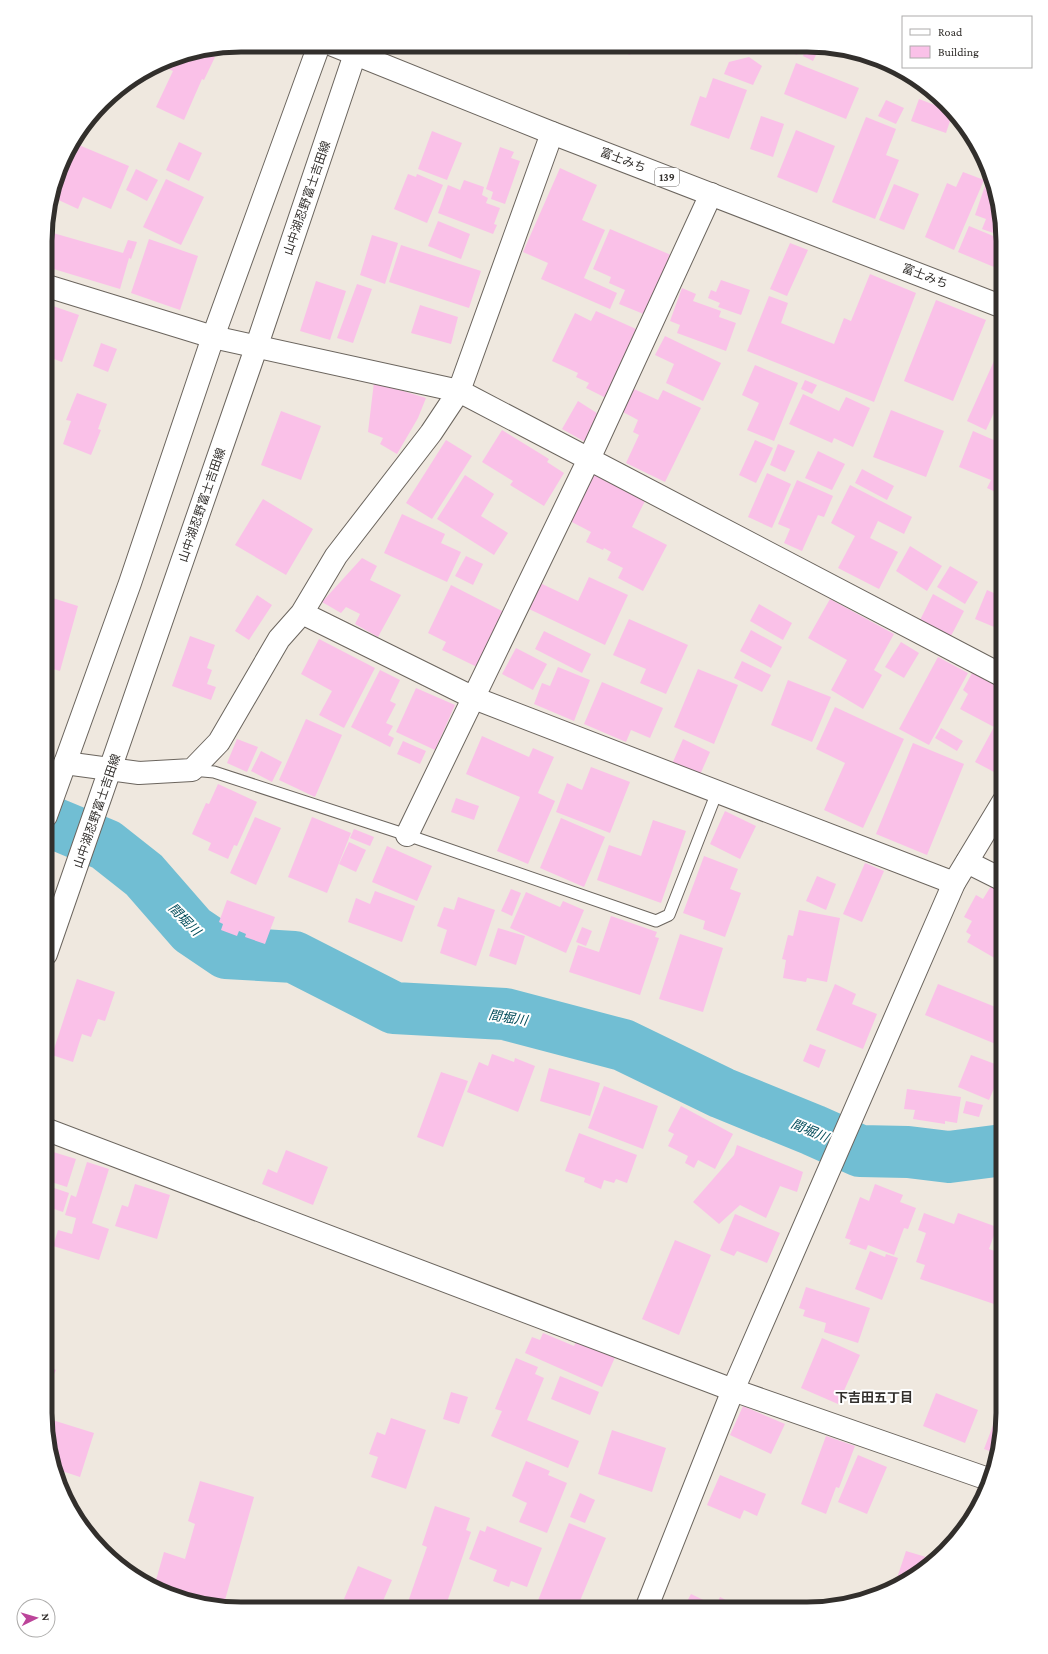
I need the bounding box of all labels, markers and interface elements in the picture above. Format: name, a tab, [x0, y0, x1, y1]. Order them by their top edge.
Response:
legend	[902, 16, 1032, 68]
text: Road	[938, 25, 963, 39]
text: Building	[938, 45, 979, 59]
street label: 山中湖忍野富士吉田線	[281, 139, 333, 257]
street label: 富士みち	[598, 145, 648, 175]
road number: 139	[655, 168, 679, 186]
street label: 富士みち	[900, 261, 950, 291]
street label: 山中湖忍野富士吉田線	[176, 446, 228, 564]
street label: 山中湖忍野富士吉田線	[71, 752, 123, 870]
water label: 間堀川	[166, 900, 205, 940]
water label: 間堀川	[487, 1007, 530, 1028]
water label: 間堀川	[789, 1116, 833, 1146]
district label: 下吉田五丁目	[835, 1390, 913, 1405]
north arrow	[16, 1598, 56, 1638]
text: N	[40, 1613, 52, 1622]

